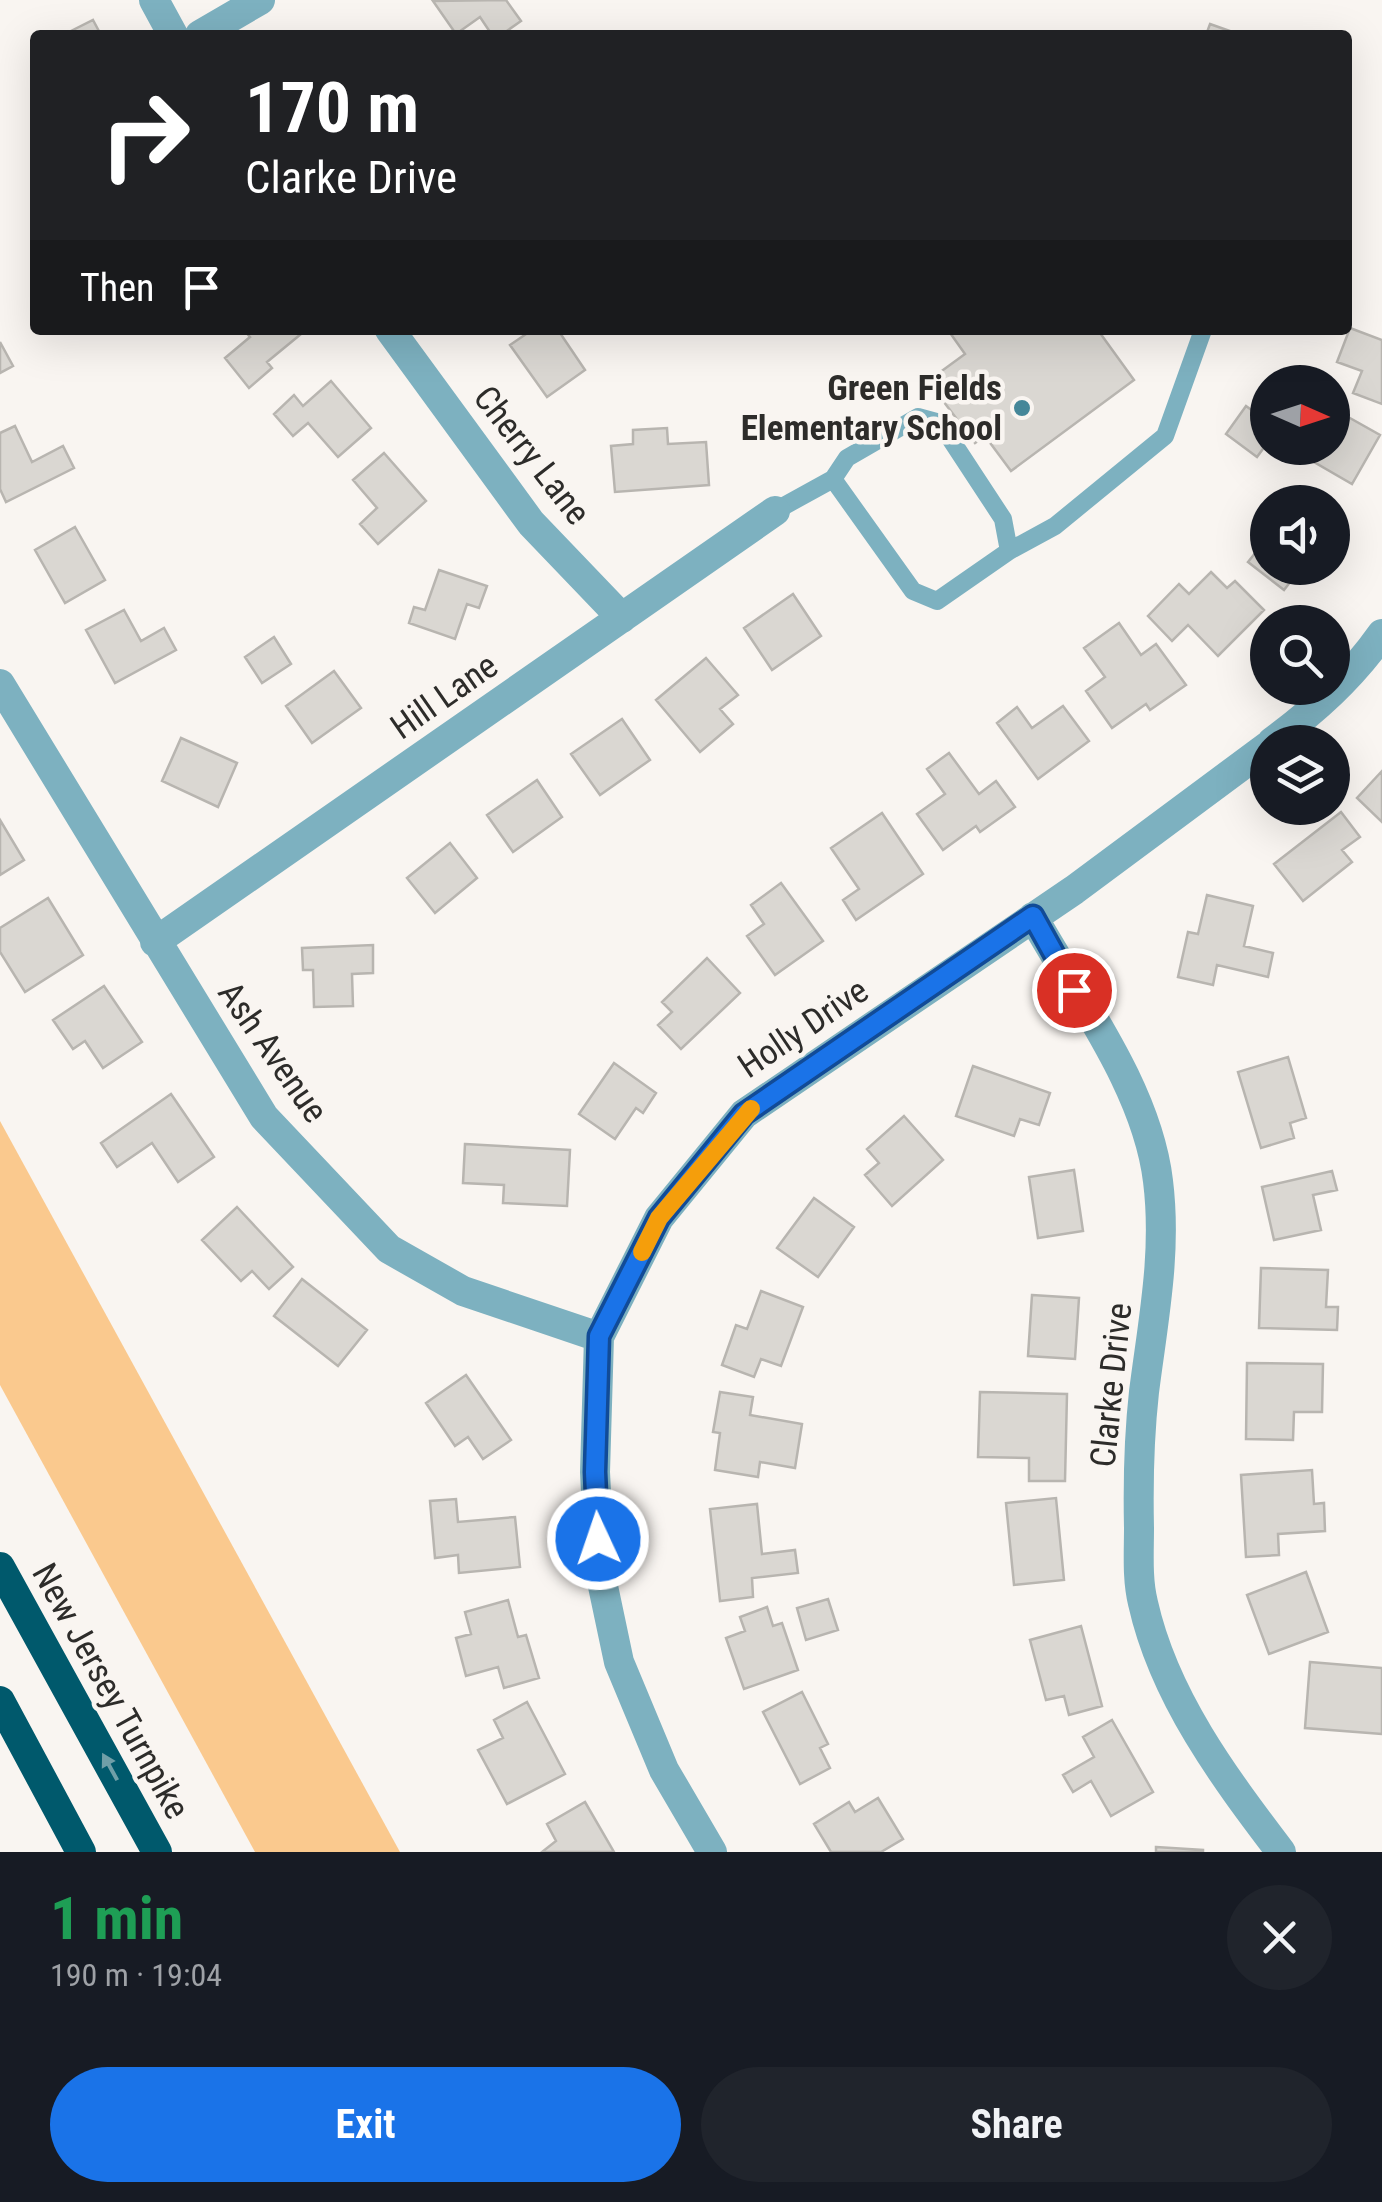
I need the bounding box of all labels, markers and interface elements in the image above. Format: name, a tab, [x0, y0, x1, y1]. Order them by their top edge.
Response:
text: 170 m	[245, 67, 419, 149]
icon: right	[80, 70, 210, 200]
text: Clarke Drive	[245, 151, 457, 204]
icon: arrive	[174, 260, 229, 315]
text: Then	[80, 266, 154, 310]
north arrow	[1250, 365, 1350, 465]
map controls	[1250, 365, 1350, 825]
place label: Green Fields Elementary School	[741, 368, 1002, 449]
street label: Cherry Lane	[465, 378, 598, 533]
marker: Green Fields Elementary School	[1011, 397, 1033, 419]
button: sound	[1250, 485, 1350, 585]
button: search	[1250, 605, 1350, 705]
street label: Hill Lane	[383, 645, 505, 748]
button: layers	[1250, 725, 1350, 825]
pin	[1032, 948, 1117, 1033]
icon: arrive	[1047, 963, 1102, 1018]
street label: Holly Drive	[731, 970, 876, 1087]
street label: Ash Avenue	[209, 974, 336, 1130]
street label: Clarke Drive	[1082, 1301, 1141, 1469]
position arrow	[546, 1487, 650, 1591]
street label: New Jersey Turnpike	[23, 1557, 198, 1826]
one-way arrow	[101, 1752, 118, 1781]
text: 1 min	[50, 1883, 183, 1954]
button: close	[1227, 1885, 1332, 1990]
text: 190 m · 19:04	[50, 1956, 222, 1994]
button: Exit	[50, 2067, 681, 2182]
button: Share	[701, 2067, 1332, 2182]

